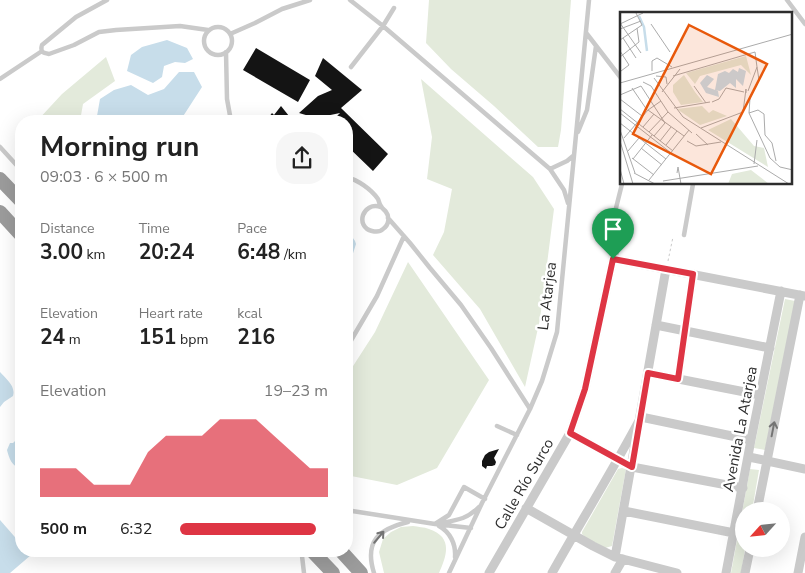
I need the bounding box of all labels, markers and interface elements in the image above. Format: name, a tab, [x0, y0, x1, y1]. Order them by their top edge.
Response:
inset map	[620, 12, 792, 185]
text: Morning run	[40, 128, 199, 166]
button: share	[276, 132, 328, 184]
text: 09:03 · 6 × 500 m	[40, 166, 168, 188]
pin	[592, 208, 634, 259]
icon: arrive	[599, 215, 627, 243]
text: Distance	[40, 219, 94, 238]
text: Time	[139, 219, 170, 238]
text: Pace	[237, 219, 267, 238]
text: 3.00	[40, 238, 83, 266]
text: 20:24	[139, 238, 194, 266]
text: 6:48	[237, 238, 280, 266]
text: km	[83, 245, 106, 264]
text: /km	[280, 245, 307, 264]
street label: La Atarjea	[533, 261, 561, 331]
text: Elevation	[40, 304, 98, 323]
text: Heart rate	[139, 304, 203, 323]
text: kcal	[237, 304, 262, 323]
text: 24	[40, 323, 65, 351]
text: 151	[139, 323, 176, 351]
text: 216	[237, 323, 275, 351]
text: m	[65, 330, 81, 349]
text: bpm	[176, 330, 208, 349]
street label: Avenida La Atarjea	[718, 365, 762, 493]
text: Elevation	[40, 380, 106, 402]
text: 19–23 m	[264, 380, 328, 402]
one-way arrow	[769, 422, 779, 438]
street label: Calle Río Surco	[490, 435, 558, 533]
north arrow	[735, 502, 790, 558]
map controls	[735, 502, 790, 557]
text: 500 m	[40, 518, 87, 540]
text: 6:32	[120, 518, 152, 540]
one-way arrow	[373, 531, 384, 544]

